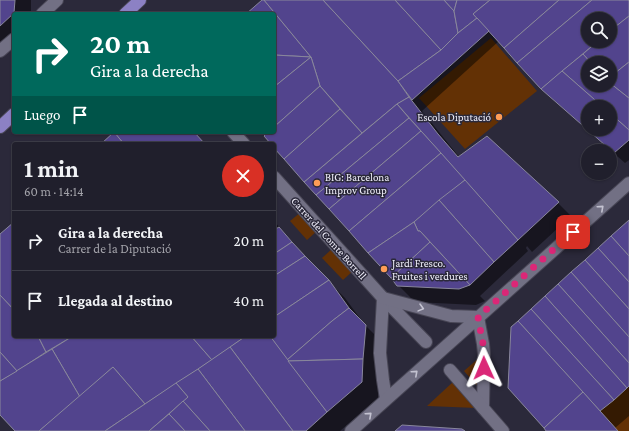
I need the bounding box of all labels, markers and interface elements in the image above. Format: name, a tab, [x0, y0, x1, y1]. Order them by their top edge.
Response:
map controls	[581, 12, 617, 180]
button: search	[581, 12, 617, 48]
icon: right	[24, 28, 76, 80]
text: 20 m	[90, 28, 150, 59]
button: layers	[581, 56, 617, 92]
text: Gira a la derecha	[90, 61, 209, 81]
button: +	[581, 100, 617, 136]
icon: arrive	[69, 104, 91, 126]
text: Luego	[24, 107, 61, 123]
place label: Escola Diputació	[417, 111, 492, 124]
marker: Escola Diputació	[494, 112, 504, 122]
button: −	[581, 144, 617, 180]
text: 1 min	[24, 155, 79, 182]
button: close	[222, 155, 264, 197]
place label: BIG: Barcelona Improv Group	[325, 171, 389, 197]
marker: BIG: Barcelona Improv Group	[312, 178, 322, 188]
text: 60 m · 14:14	[24, 184, 84, 199]
street label: Carrer del Comte Borrell	[289, 194, 369, 282]
one-way arrow	[596, 205, 604, 212]
pin	[556, 215, 590, 249]
icon: arrive	[562, 221, 584, 243]
text: Gira a la derecha	[58, 225, 163, 241]
icon: right	[24, 230, 46, 252]
text: 20 m	[234, 233, 264, 249]
text: Carrer de la Diputació	[58, 241, 172, 256]
place label: Jardi Fresco. Fruites i verdures	[391, 257, 468, 282]
marker: Jardi Fresco. Fruites i verdures	[379, 264, 389, 274]
icon: arrive	[24, 290, 46, 312]
text: Llegada al destino	[58, 293, 173, 309]
text: 40 m	[233, 293, 264, 309]
one-way arrow	[417, 303, 424, 312]
position arrow	[463, 347, 505, 389]
one-way arrow	[410, 371, 418, 378]
one-way arrow	[364, 413, 371, 420]

